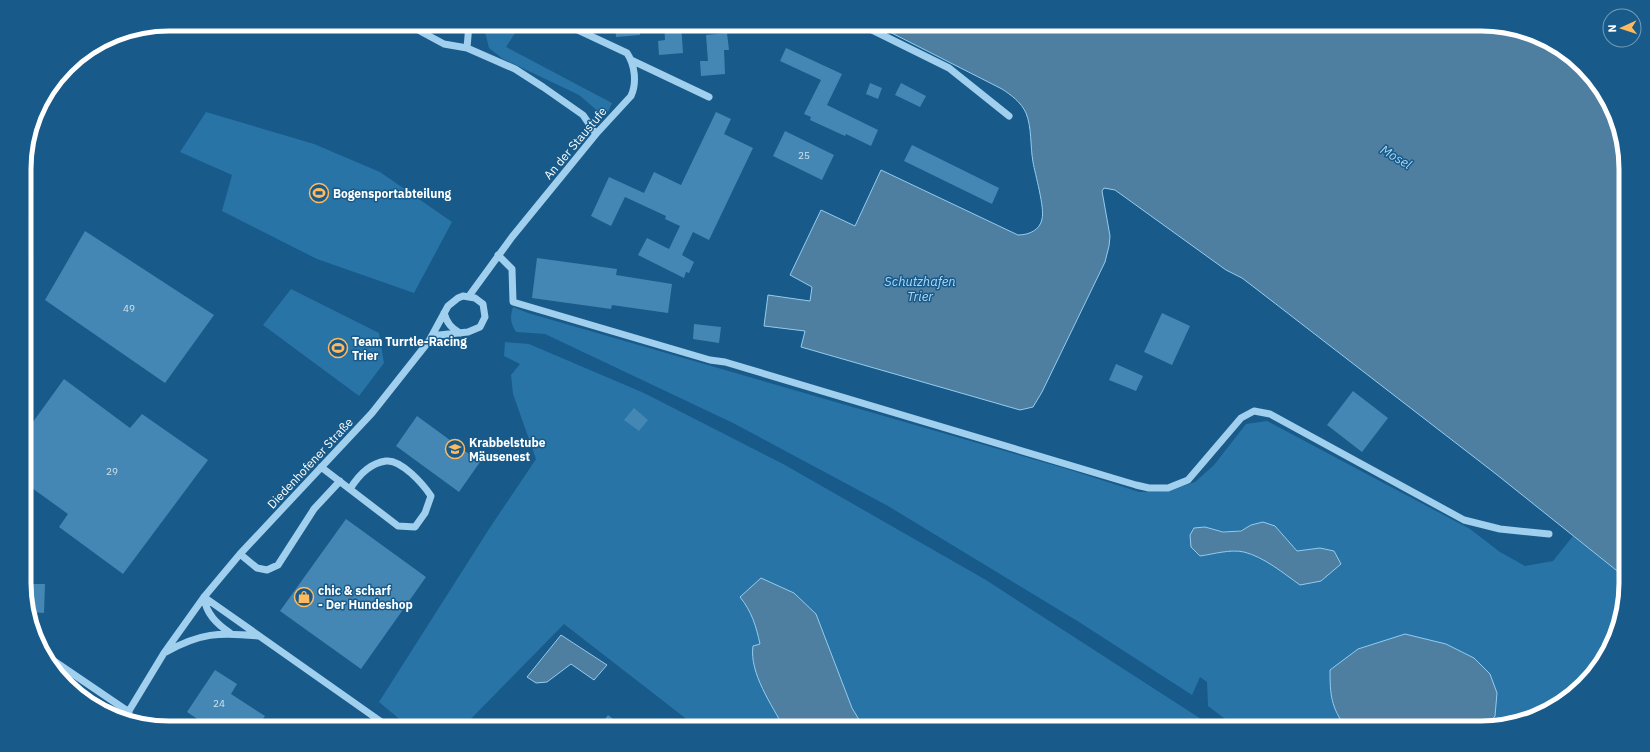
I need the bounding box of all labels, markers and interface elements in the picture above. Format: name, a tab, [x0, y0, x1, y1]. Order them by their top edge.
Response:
north arrow	[1602, 8, 1642, 48]
text: N	[1605, 24, 1619, 33]
street label: An der Staustufe	[540, 103, 610, 182]
water label: Mosel	[1377, 141, 1415, 173]
house number: 25	[798, 149, 810, 162]
sports icon: Bogensportabteilung	[308, 182, 330, 204]
place label: Bogensportabteilung	[333, 186, 452, 201]
water label: Schutzhafen Trier	[884, 273, 956, 305]
house number: 49	[123, 302, 135, 315]
place label: Team Turrtle-Racing Trier	[352, 334, 467, 363]
sports icon: Team Turrtle-Racing Trier	[327, 337, 349, 359]
street label: Diedenhofener Straße	[264, 414, 356, 512]
place label: Krabbelstube Mäusenest	[469, 435, 546, 464]
school or university icon: Krabbelstube Mäusenest	[444, 438, 466, 460]
house number: 29	[106, 465, 118, 478]
place label: chic & scharf - Der Hundeshop	[318, 583, 413, 612]
shop icon: chic & scharf - Der Hundeshop	[293, 586, 315, 608]
house number: 24	[213, 697, 225, 710]

